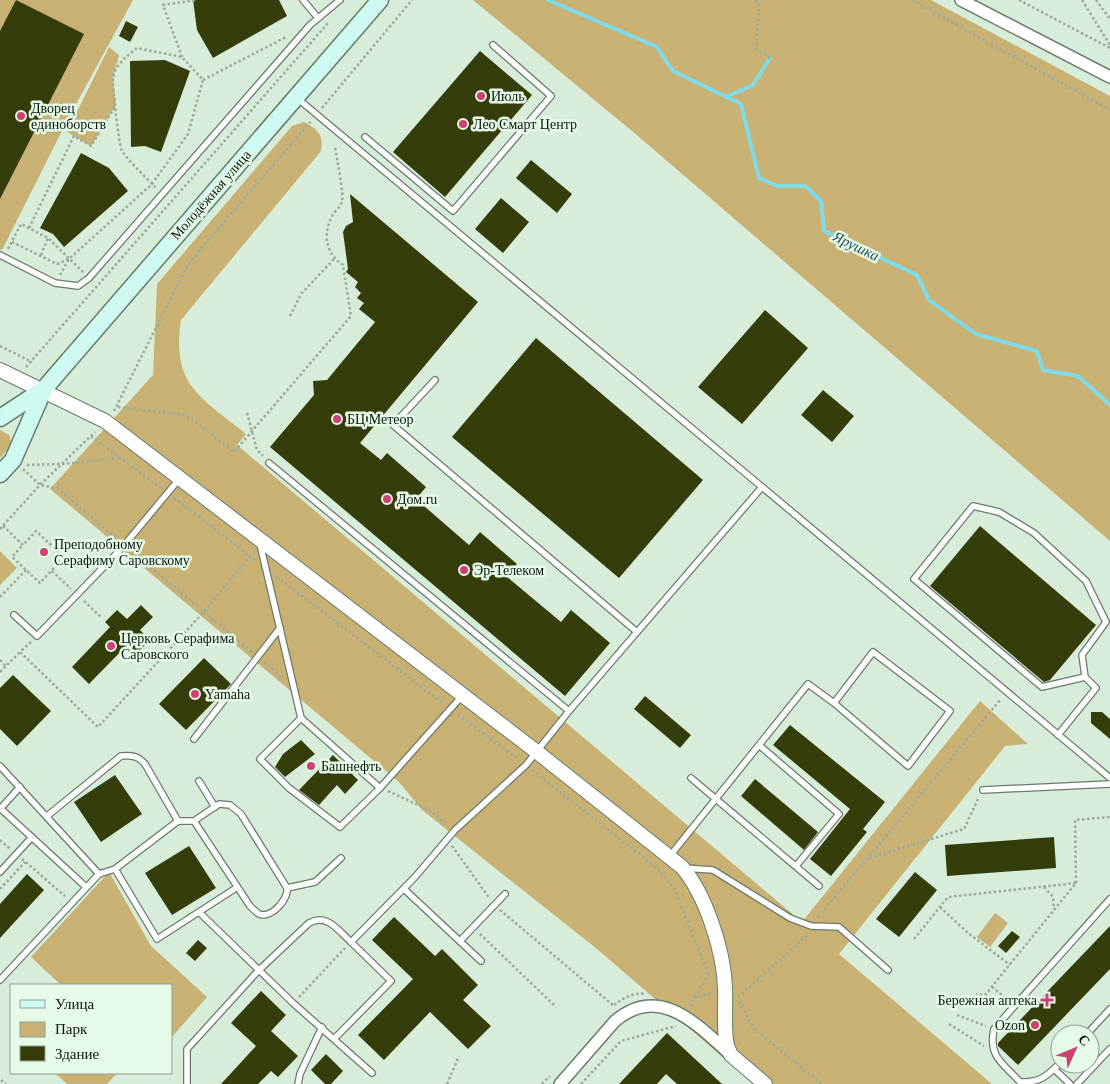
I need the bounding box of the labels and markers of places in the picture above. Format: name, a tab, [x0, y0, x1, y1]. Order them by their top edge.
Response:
place label: Июль	[491, 89, 525, 104]
marker: Июль	[475, 90, 487, 102]
place label: Дворец единоборств	[31, 101, 107, 132]
marker: Дворец единоборств	[15, 110, 27, 122]
place label: Лео Смарт Центр	[473, 117, 577, 132]
marker: Лео Смарт Центр	[457, 118, 469, 130]
place label: БЦ Метеор	[347, 412, 413, 427]
marker: БЦ Метеор	[331, 413, 343, 425]
place label: Дом.ru	[397, 492, 437, 507]
marker: Дом.ru	[381, 493, 393, 505]
place label: Преподобному Серафиму Саровскому	[54, 537, 190, 568]
marker: Преподобному Серафиму Саровскому	[38, 546, 50, 558]
place label: Эр-Телеком	[474, 563, 544, 578]
marker: Эр-Телеком	[458, 564, 470, 576]
place label: Церковь Серафима Саровского	[121, 631, 235, 662]
marker: Церковь Серафима Саровского	[105, 640, 117, 652]
place label: Yamaha	[205, 687, 251, 702]
marker: Yamaha	[189, 688, 201, 700]
place label: Башнефть	[321, 759, 381, 774]
marker: Башнефть	[305, 760, 317, 772]
place label: Бережная аптека	[938, 993, 1038, 1008]
marker: Бережная аптека	[1041, 994, 1053, 1006]
place label: Ozon	[995, 1018, 1025, 1033]
marker: Ozon	[1029, 1019, 1041, 1031]

